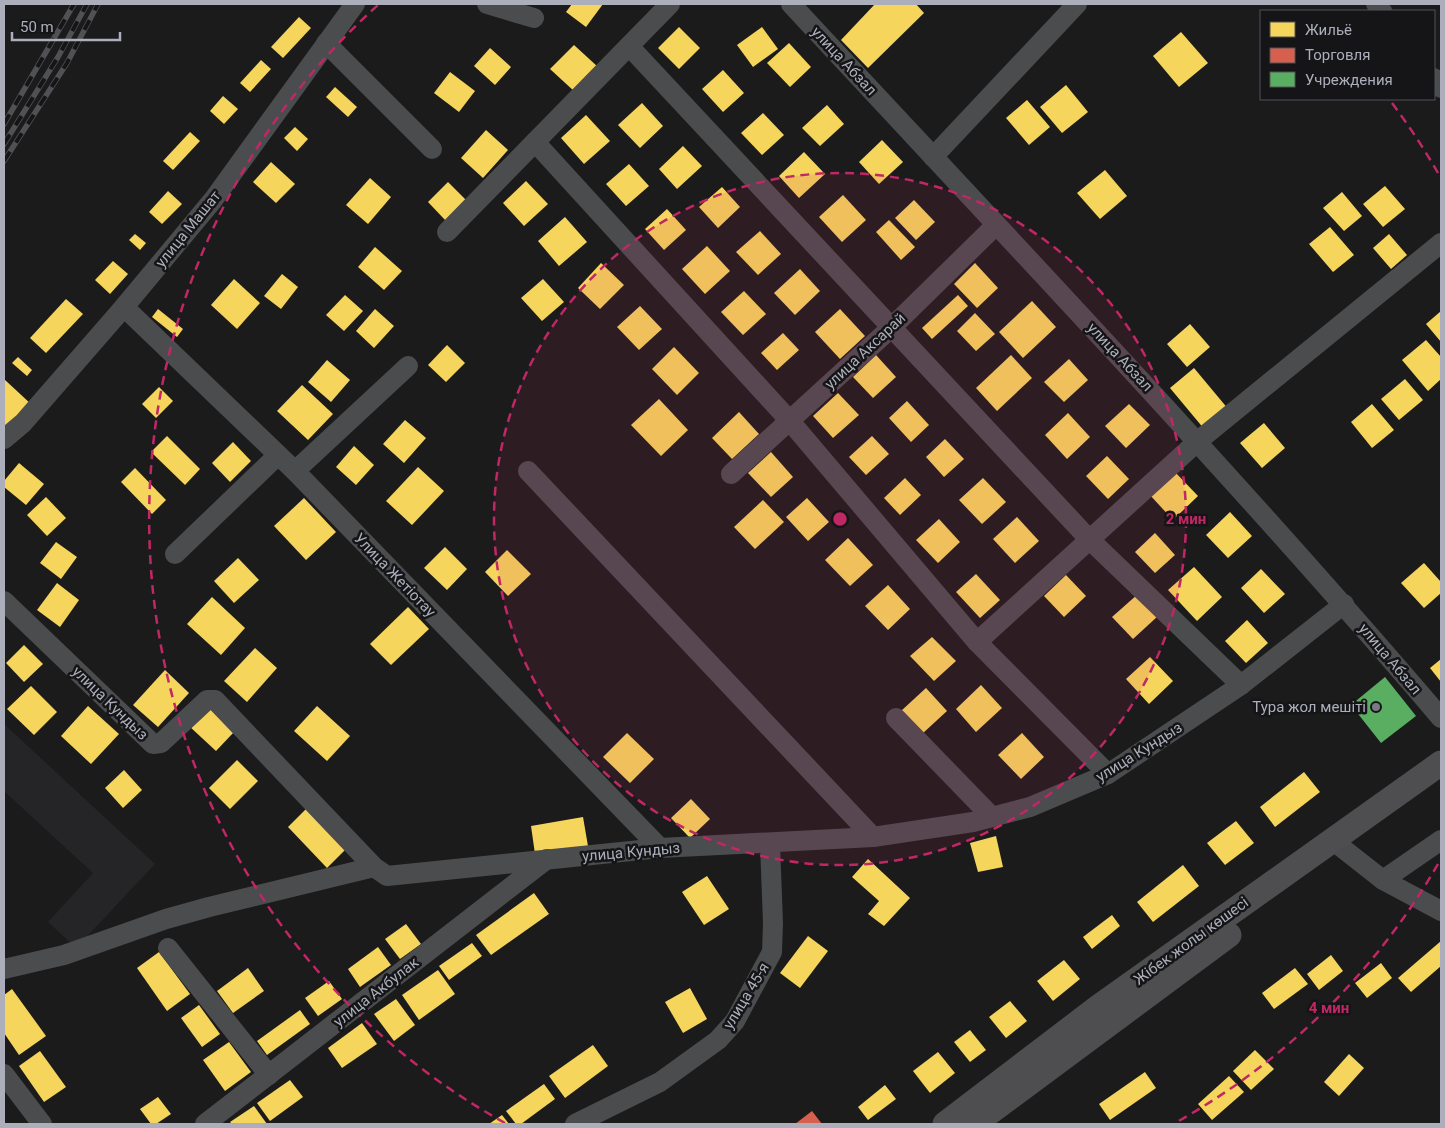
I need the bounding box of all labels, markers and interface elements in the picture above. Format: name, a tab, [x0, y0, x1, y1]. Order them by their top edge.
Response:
scale bar	[12, 10, 120, 42]
legend	[1260, 10, 1435, 100]
text: 50 m	[20, 18, 54, 36]
text: Жильё	[1305, 21, 1352, 39]
street label: улица Абзал	[808, 23, 880, 99]
text: Торговля	[1305, 46, 1370, 64]
text: Учреждения	[1305, 71, 1393, 89]
street label: улица Машат	[152, 187, 224, 271]
street label: улица Аксарай	[821, 309, 909, 393]
street label: улица Абзал	[1084, 319, 1156, 395]
centre of rings	[831, 510, 849, 528]
text: 2 мин	[1166, 510, 1206, 528]
street label: Улица Жетіотау	[350, 529, 440, 621]
street label: улица Абзал	[1355, 620, 1425, 698]
street label: улица Кундыз	[68, 662, 152, 744]
place label: Тура жол мешіті	[1252, 698, 1366, 716]
marker: Тура жол мешіті	[1370, 701, 1382, 713]
street label: улица Кундыз	[1093, 718, 1185, 786]
street label: улица Кундыз	[581, 839, 681, 865]
street label: Жібек жолы көшесі	[1130, 893, 1252, 989]
street label: улица Акбулак	[330, 953, 422, 1031]
street label: улица 45-я	[719, 960, 773, 1032]
text: 4 мин	[1309, 999, 1349, 1017]

